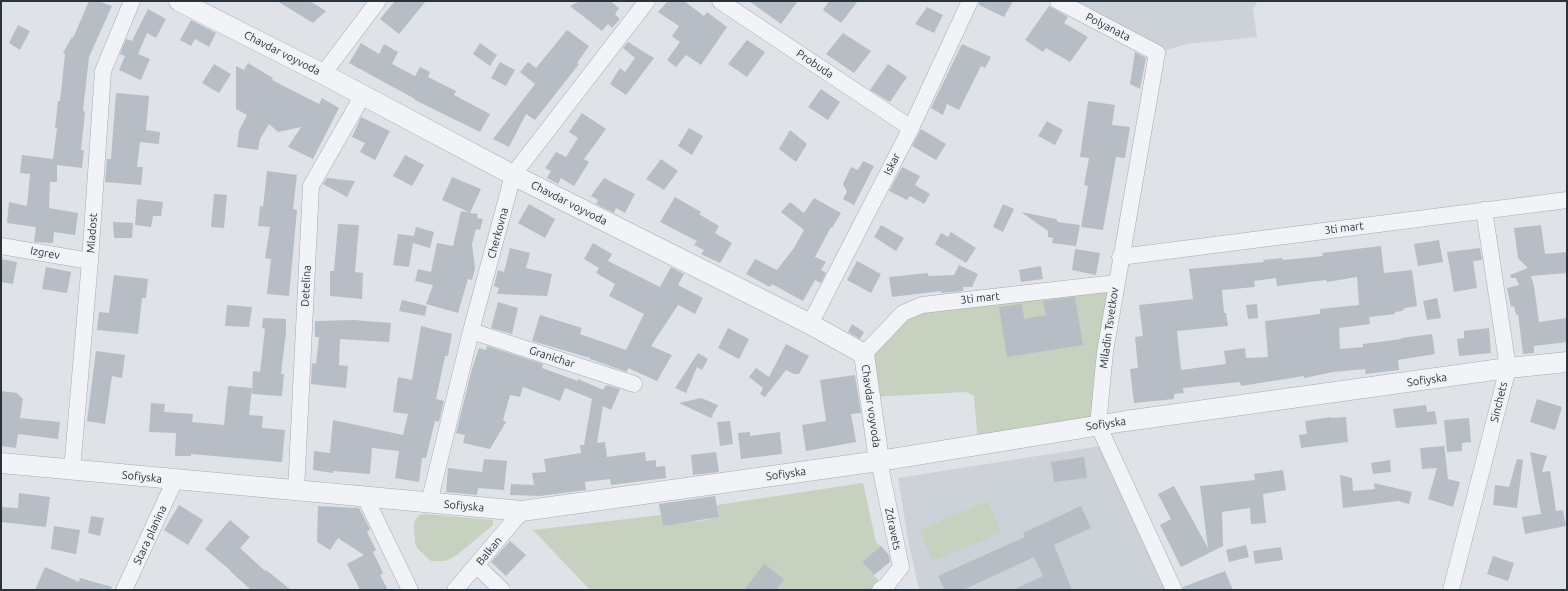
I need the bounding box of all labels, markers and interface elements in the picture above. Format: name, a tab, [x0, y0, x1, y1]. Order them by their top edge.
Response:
street label: Polyanata	[1083, 10, 1133, 44]
street label: Chavdar voyvoda	[242, 28, 322, 78]
street label: Probuda	[794, 47, 836, 81]
street label: Iskar	[881, 151, 903, 177]
street label: Chavdar voyvoda	[529, 178, 609, 228]
street label: Cherkovna	[485, 206, 511, 260]
street label: Mladost	[84, 213, 100, 253]
street label: 3ti mart	[1324, 219, 1364, 237]
street label: Izgrev	[29, 244, 61, 262]
street label: Detelina	[298, 265, 314, 307]
street label: Miladin Tsvetkov	[1097, 286, 1121, 370]
street label: 3ti mart	[960, 289, 1000, 307]
street label: Granichar	[527, 343, 577, 371]
street label: Chavdar voyvoda	[859, 364, 883, 448]
street label: Sofiyska	[1406, 371, 1448, 389]
street label: Sinchets	[1488, 380, 1510, 424]
street label: Sofiyska	[1085, 415, 1127, 433]
street label: Sofiyska	[765, 465, 807, 483]
street label: Sofiyska	[121, 468, 163, 486]
street label: Sofiyska	[443, 498, 485, 514]
street label: Stara planina	[131, 503, 169, 567]
street label: Zdravets	[882, 507, 904, 551]
street label: Balkan	[473, 534, 505, 568]

